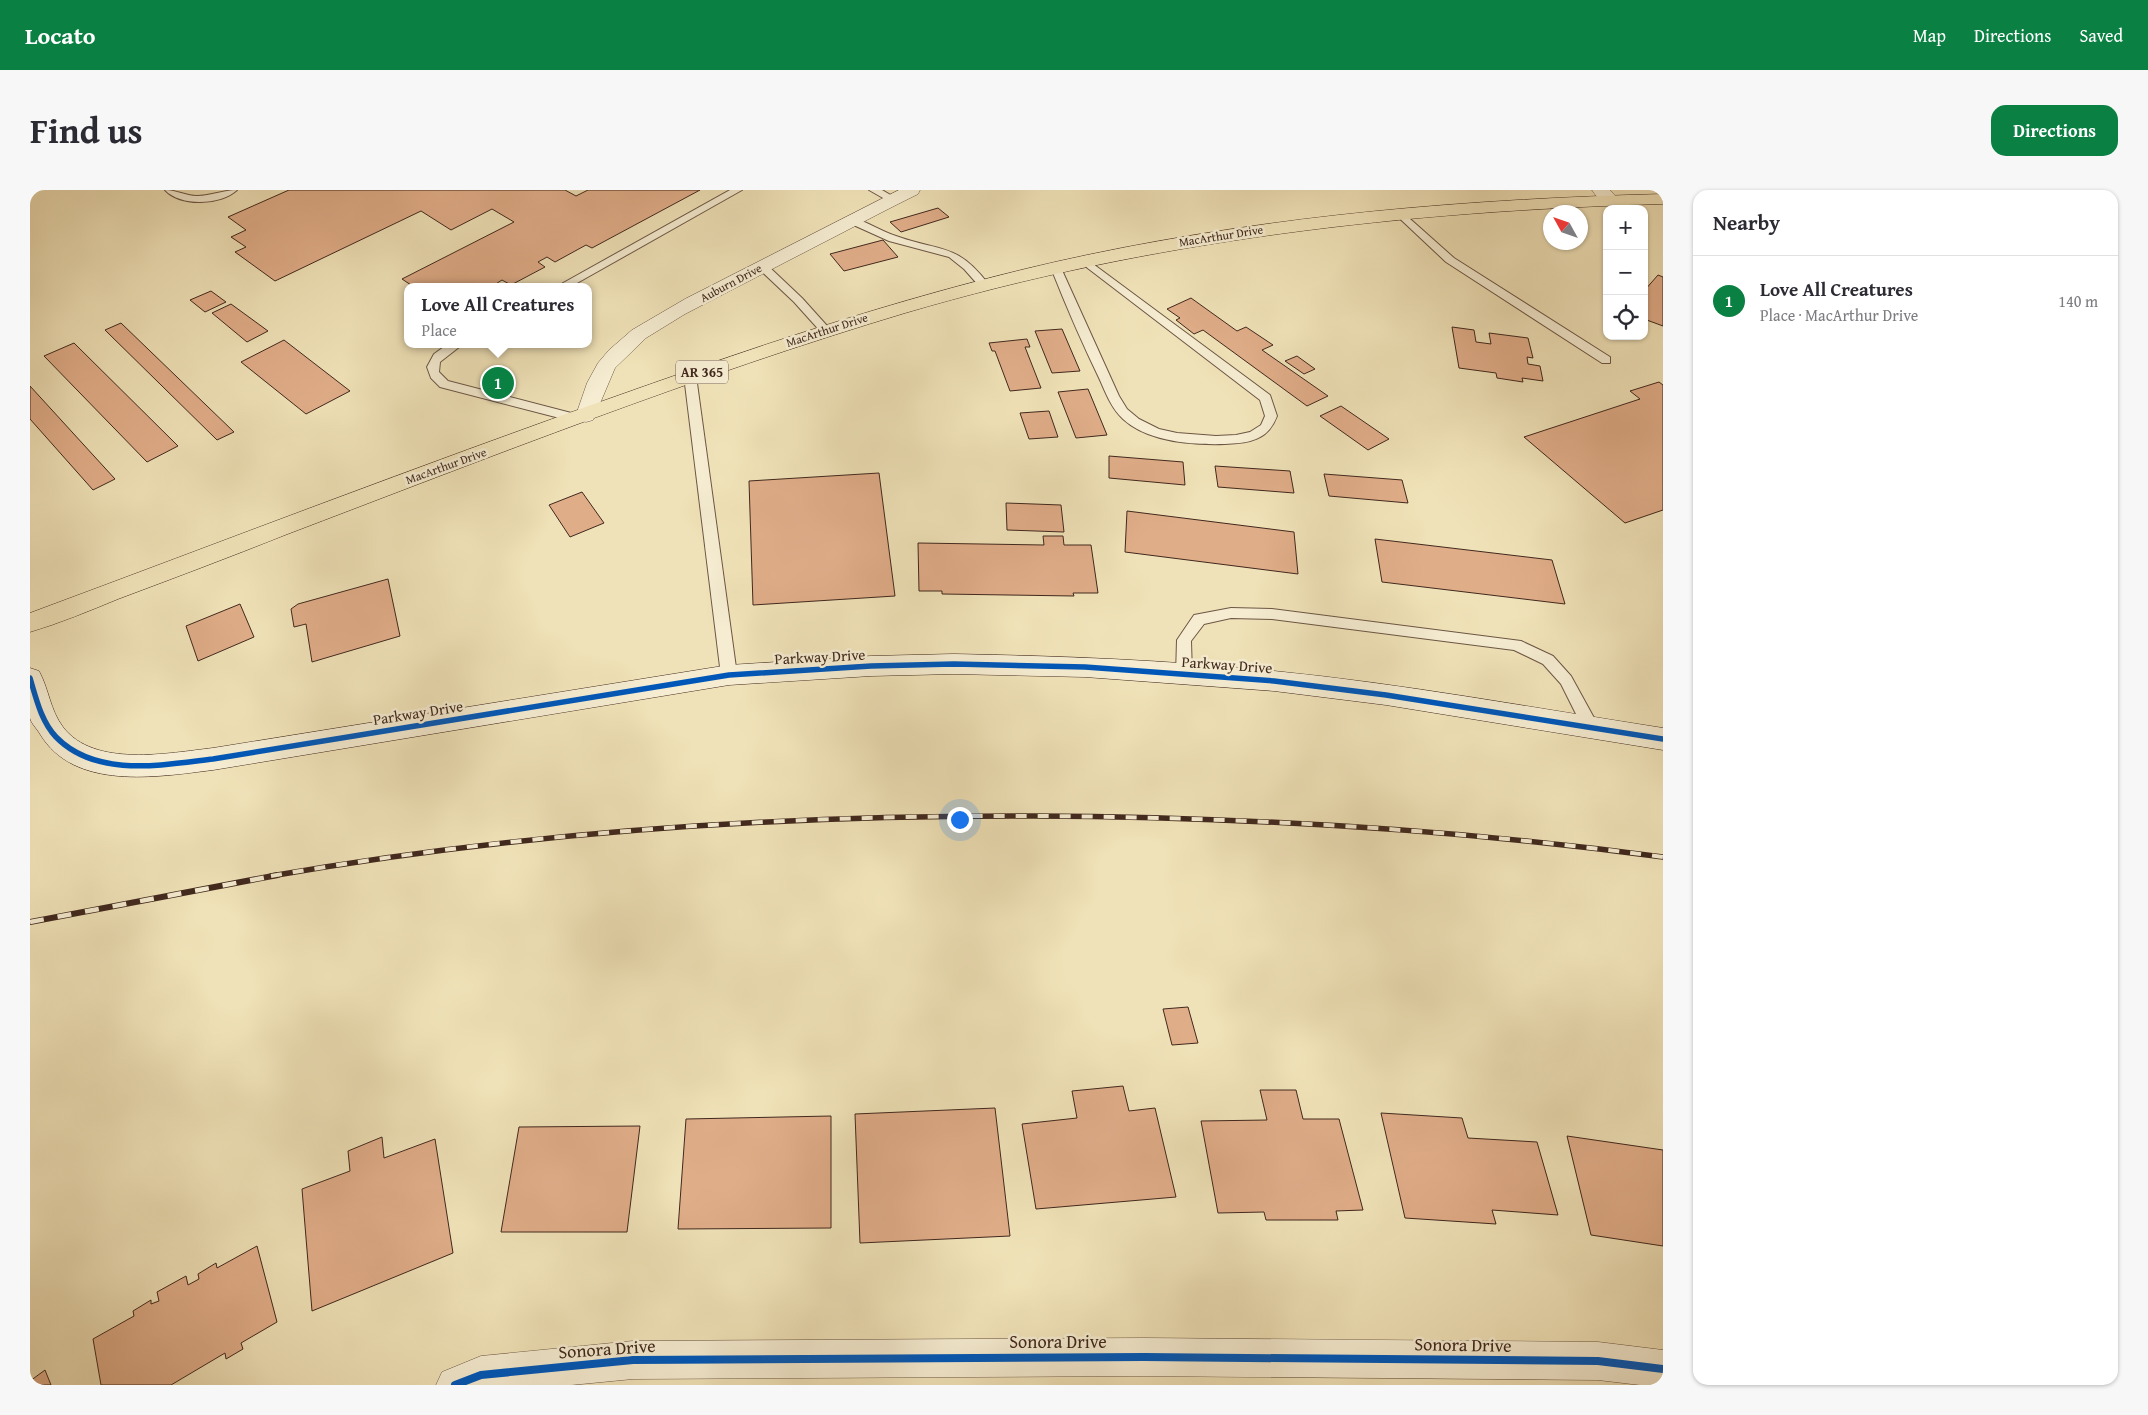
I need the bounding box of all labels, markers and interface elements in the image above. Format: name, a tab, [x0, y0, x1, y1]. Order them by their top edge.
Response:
text: Locato	[25, 18, 96, 53]
text: Map	[1913, 22, 1946, 49]
text: Directions	[1974, 22, 2051, 49]
text: Saved	[2079, 22, 2123, 49]
text: Find us	[30, 105, 143, 156]
button: Directions	[1991, 105, 2118, 156]
north arrow	[1543, 205, 1588, 250]
map controls	[1603, 205, 1648, 340]
button: +	[1603, 205, 1648, 250]
text: Nearby	[1713, 207, 1780, 238]
street label: MacArthur Drive	[1178, 220, 1265, 251]
button: −	[1603, 250, 1648, 295]
street label: Auburn Drive	[697, 259, 765, 306]
text: Love All Creatures	[1760, 275, 1913, 303]
popup	[404, 283, 592, 348]
text: 1	[1725, 289, 1733, 313]
text: 140 m	[2058, 289, 2098, 313]
text: Love All Creatures	[422, 290, 574, 318]
button: locate	[1603, 295, 1648, 340]
text: Place · MacArthur Drive	[1760, 303, 1918, 327]
street label: MacArthur Drive	[784, 308, 870, 351]
text: Place	[422, 318, 457, 342]
road number: AR 365	[676, 360, 728, 383]
pin: 1	[482, 364, 514, 402]
street label: MacArthur Drive	[403, 443, 489, 488]
street label: Parkway Drive	[774, 644, 866, 669]
street label: Parkway Drive	[1181, 651, 1273, 678]
street label: Parkway Drive	[371, 695, 464, 730]
your location	[947, 807, 973, 833]
street label: Sonora Drive	[1009, 1328, 1107, 1355]
street label: Sonora Drive	[1414, 1330, 1512, 1359]
street label: Sonora Drive	[557, 1332, 656, 1365]

